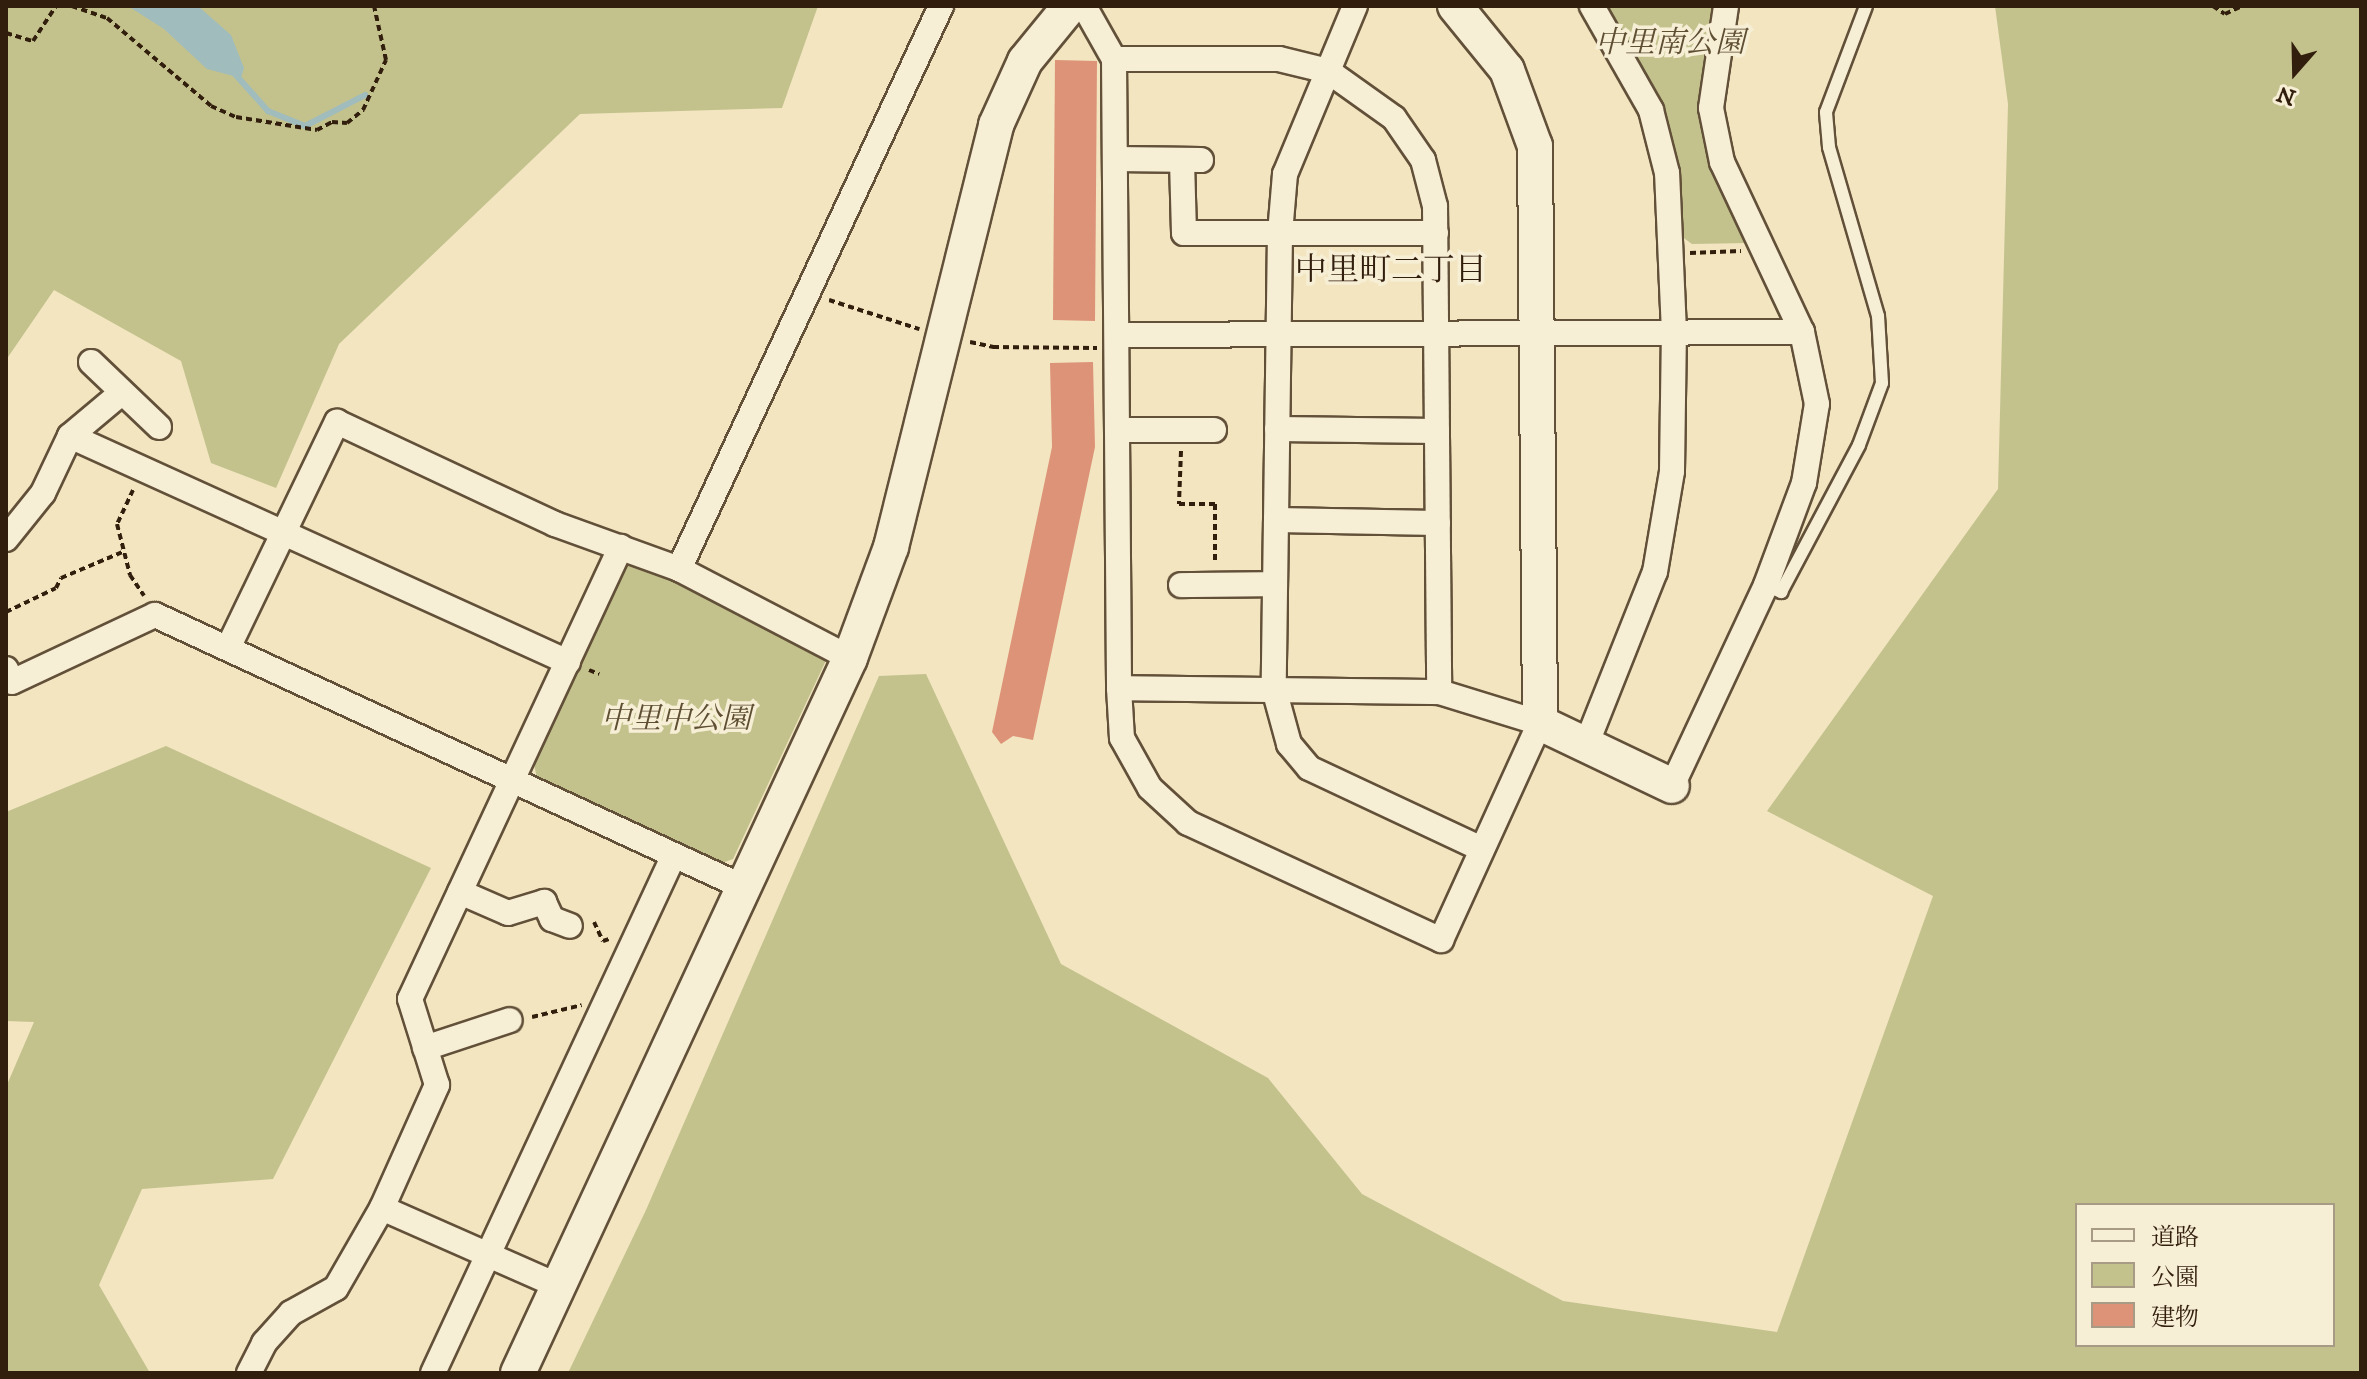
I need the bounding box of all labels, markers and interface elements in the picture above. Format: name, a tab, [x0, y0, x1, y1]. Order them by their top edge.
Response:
park label: 中里南公園	[1595, 26, 1745, 62]
north arrow	[2255, 32, 2335, 112]
text: N	[2274, 79, 2300, 111]
district label: 中里町二丁目	[1295, 252, 1487, 290]
park label: 中里中公園	[601, 702, 751, 738]
legend	[2075, 1203, 2335, 1347]
text: 道路	[2151, 1223, 2199, 1253]
text: 公園	[2151, 1263, 2199, 1293]
text: 建物	[2151, 1303, 2199, 1333]

